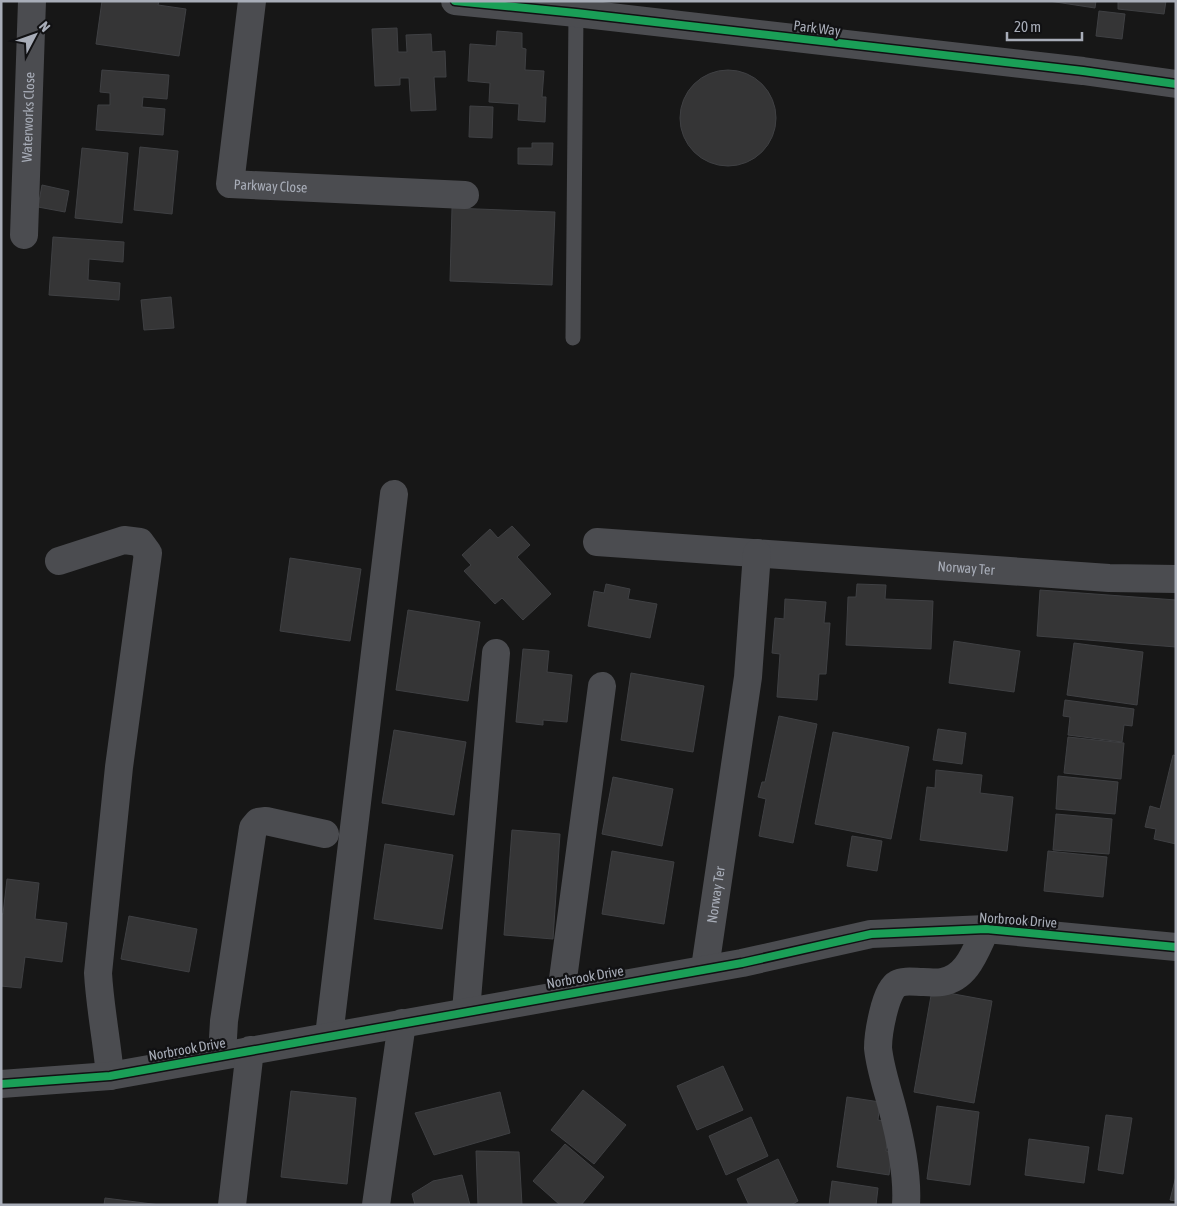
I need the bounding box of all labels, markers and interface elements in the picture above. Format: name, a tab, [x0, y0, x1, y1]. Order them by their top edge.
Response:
north arrow	[10, 10, 60, 60]
scale bar	[1007, 10, 1082, 42]
street label: Park Way	[793, 17, 842, 39]
text: N	[36, 18, 54, 35]
text: 20 m	[1014, 18, 1041, 35]
street label: Waterworks Close	[18, 72, 38, 163]
street label: Parkway Close	[233, 176, 308, 196]
street label: Norway Ter	[937, 558, 996, 578]
street label: Norway Ter	[704, 864, 728, 924]
street label: Norbrook Drive	[978, 909, 1058, 931]
street label: Norbrook Drive	[545, 962, 625, 992]
street label: Norbrook Drive	[147, 1034, 227, 1064]

